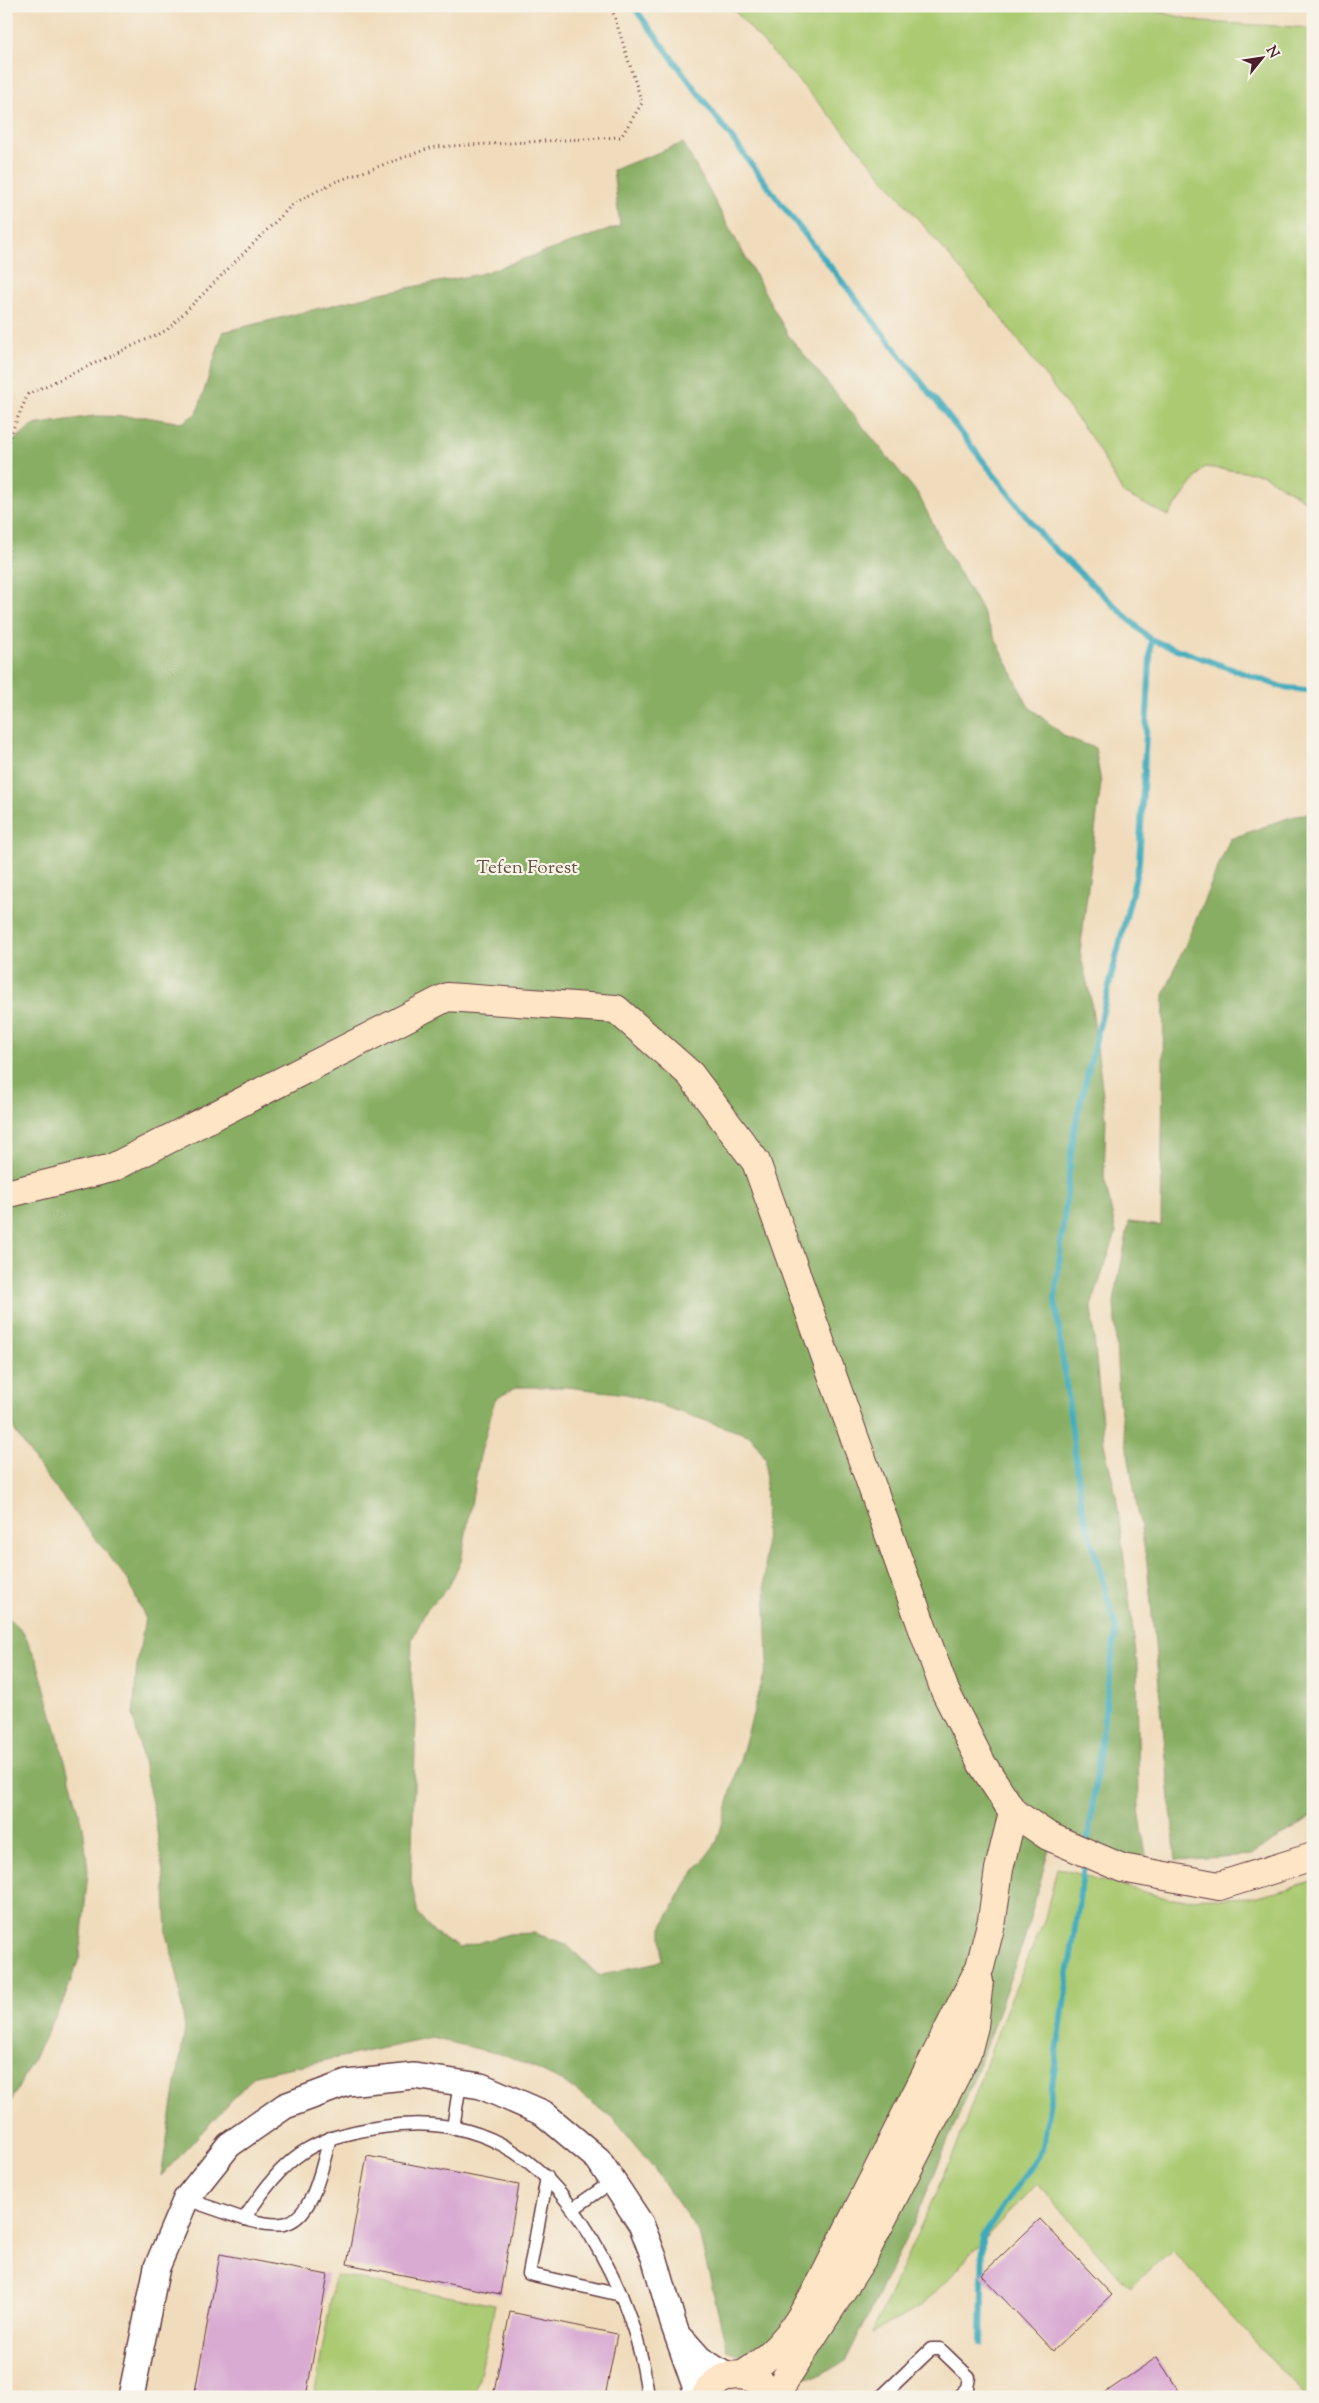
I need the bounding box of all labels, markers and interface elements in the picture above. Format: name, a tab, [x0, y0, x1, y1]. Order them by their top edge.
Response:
north arrow	[1236, 32, 1286, 82]
text: N	[1260, 43, 1283, 62]
park label: Tefen Forest	[476, 855, 578, 882]

